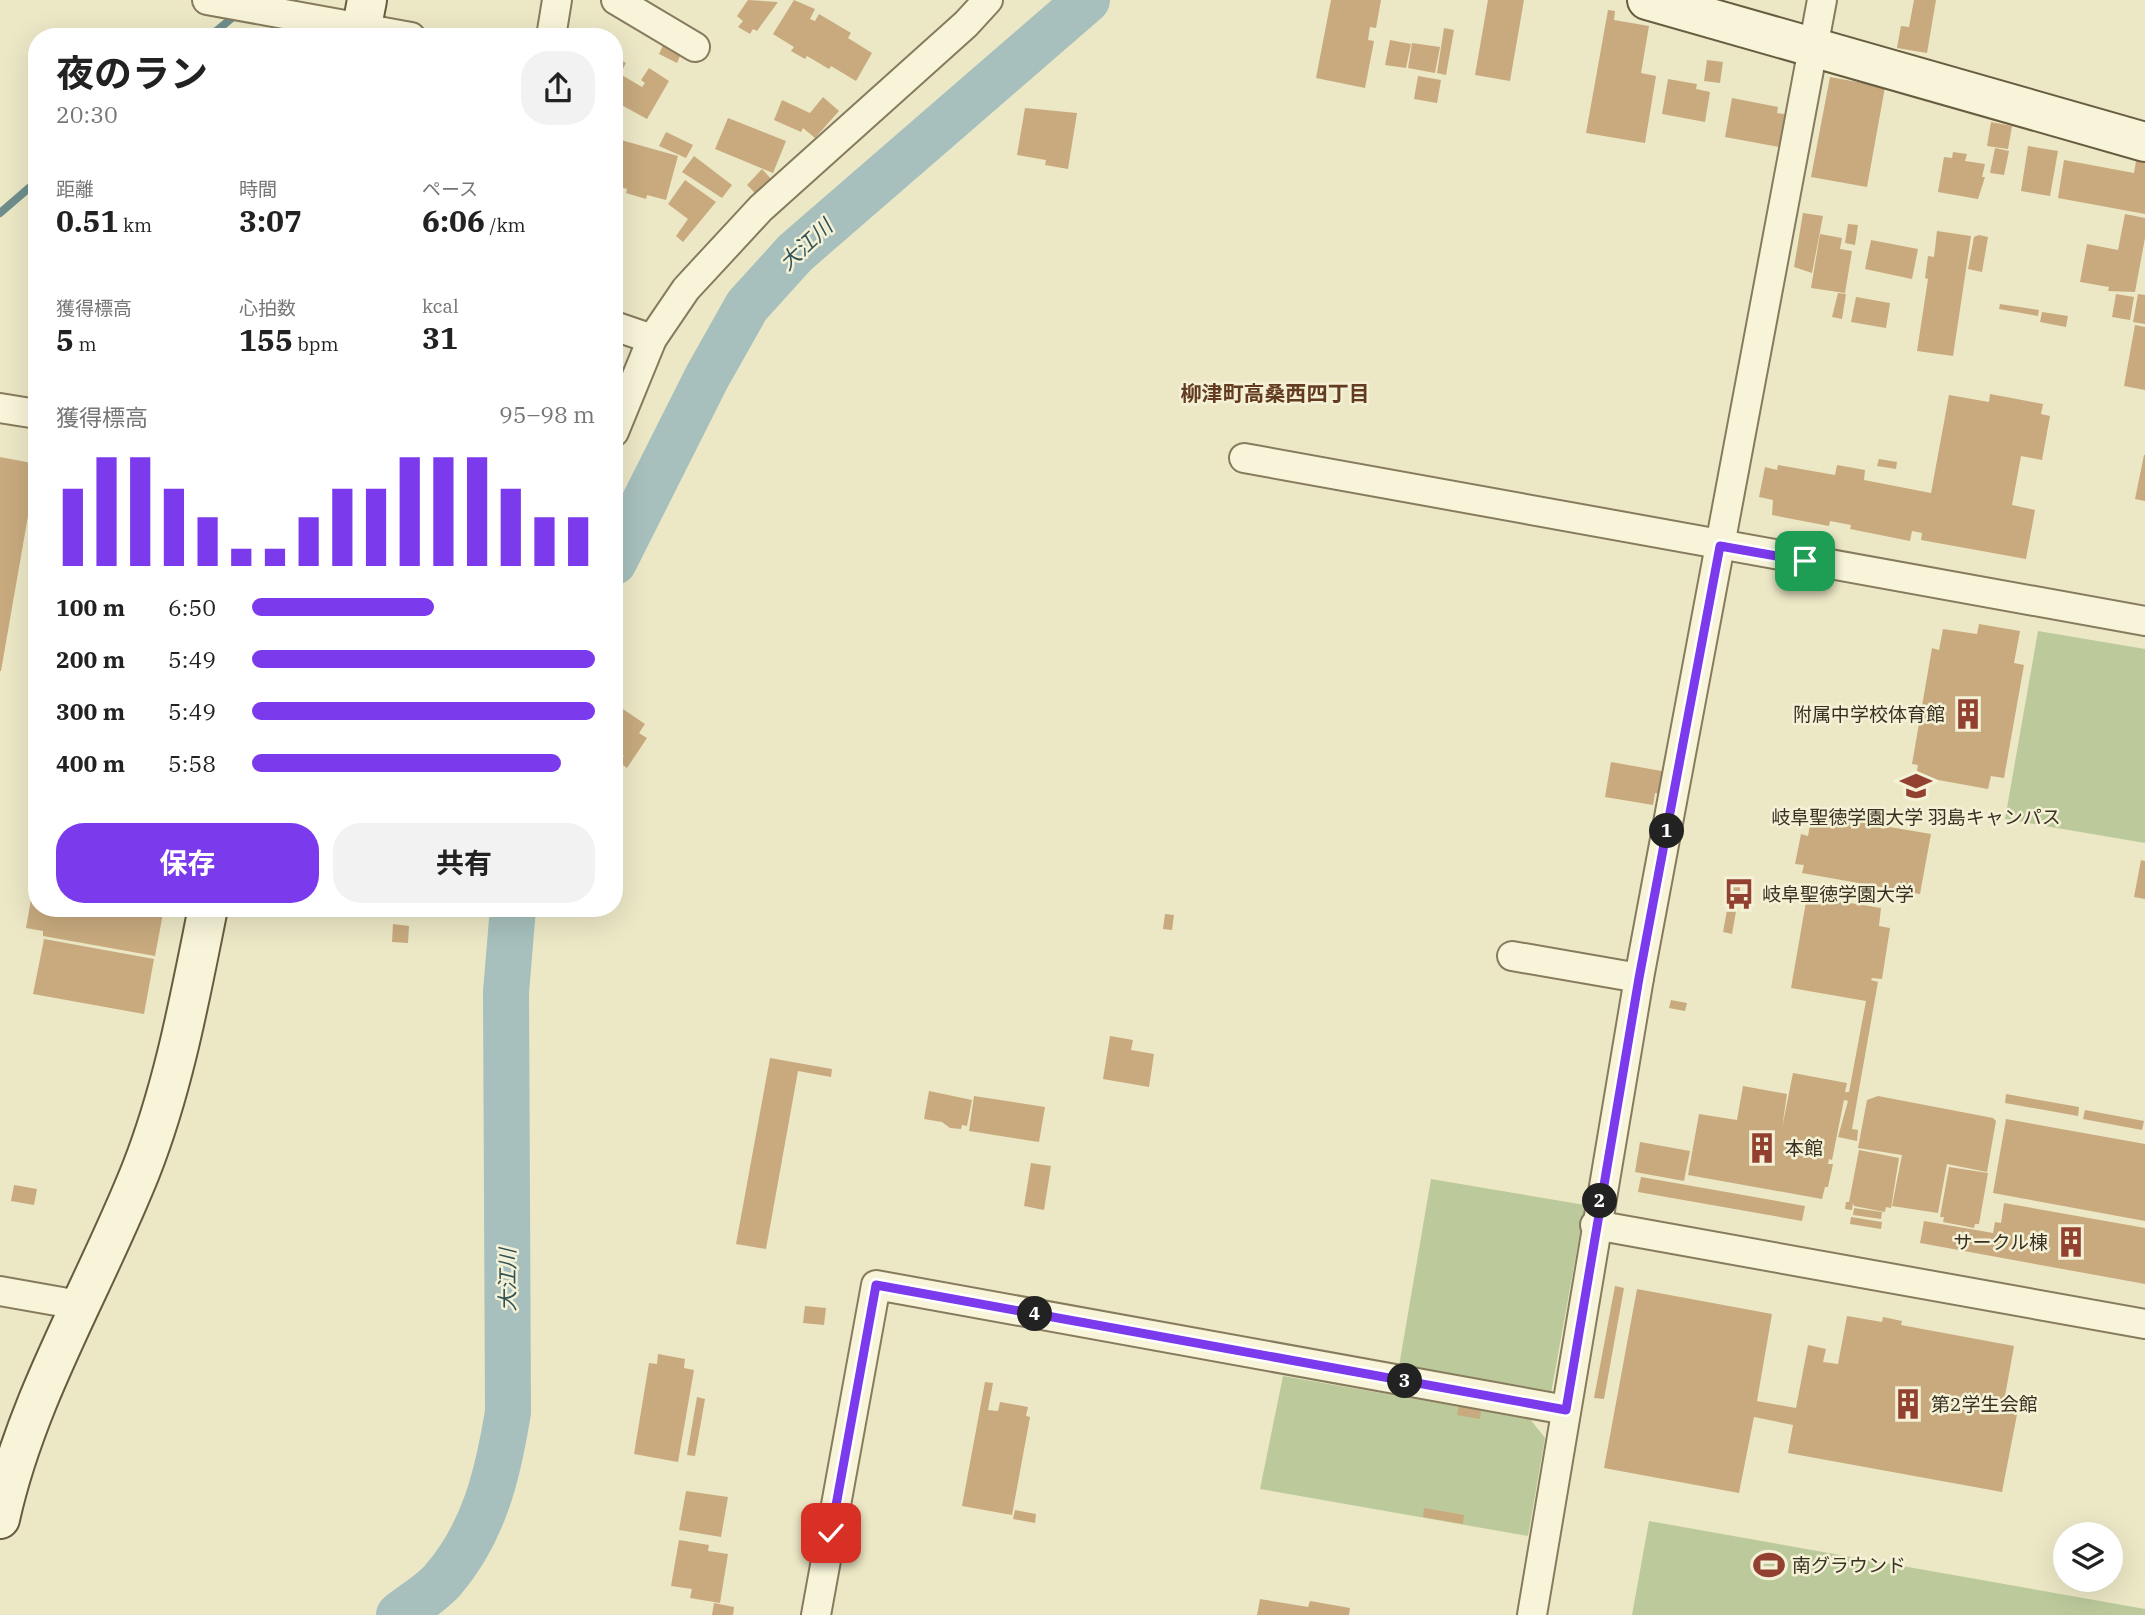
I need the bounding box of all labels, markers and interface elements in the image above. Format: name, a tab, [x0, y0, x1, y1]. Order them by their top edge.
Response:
text: 夜のラン	[56, 48, 208, 97]
button: share	[521, 51, 595, 125]
text: 20:30	[56, 99, 118, 129]
text: 距離	[56, 177, 94, 201]
text: 時間	[239, 177, 277, 201]
text: ペース	[422, 177, 478, 201]
text: 0.51	[56, 201, 118, 240]
text: 3:07	[239, 201, 302, 240]
text: 6:06	[422, 201, 485, 240]
water label: 大江川	[773, 211, 839, 276]
text: km	[118, 213, 152, 237]
text: /km	[485, 213, 526, 237]
text: kcal	[422, 294, 459, 318]
text: 獲得標高	[56, 296, 132, 320]
text: 心拍数	[239, 296, 296, 320]
text: 31	[422, 318, 458, 357]
text: 5	[56, 320, 74, 359]
text: 155	[239, 320, 293, 359]
text: m	[74, 332, 97, 356]
text: bpm	[293, 332, 339, 356]
district label: 柳津町高桑西四丁目	[1181, 379, 1370, 407]
text: 95–98 m	[499, 399, 595, 429]
text: 獲得標高	[56, 402, 148, 432]
pin	[1775, 531, 1835, 591]
icon: arrive	[1786, 542, 1824, 580]
text: 100 m	[56, 592, 125, 622]
text: 6:50	[168, 592, 216, 622]
text: 200 m	[56, 644, 125, 674]
text: 5:49	[168, 644, 216, 674]
text: 300 m	[56, 696, 125, 726]
text: 5:49	[168, 696, 216, 726]
building icon: 附属中学校体育館	[1951, 697, 1985, 731]
place label: 附属中学校体育館	[1793, 702, 1945, 726]
text: 400 m	[56, 748, 125, 778]
text: 5:58	[168, 748, 216, 778]
school or university icon: 岐阜聖徳学園大学 羽島キャンパス	[1899, 769, 1933, 803]
place label: 岐阜聖徳学園大学 羽島キャンパス	[1771, 805, 2061, 829]
pin: 1	[1650, 814, 1684, 848]
text: 1	[1661, 818, 1672, 842]
button: 保存	[56, 823, 319, 903]
button: 共有	[333, 823, 595, 903]
bus stop icon: 岐阜聖徳学園大学	[1722, 877, 1756, 911]
place label: 岐阜聖徳学園大学	[1762, 882, 1914, 906]
building icon: 本館	[1745, 1131, 1779, 1165]
place label: 本館	[1785, 1136, 1823, 1160]
pin: 2	[1582, 1184, 1618, 1218]
text: 2	[1594, 1188, 1605, 1212]
building icon: サークル棟	[2054, 1225, 2088, 1259]
place label: サークル棟	[1954, 1230, 2048, 1254]
water label: 大江川	[493, 1247, 521, 1312]
pin: 4	[1018, 1296, 1052, 1332]
text: 4	[1029, 1301, 1040, 1325]
pin: 3	[1388, 1364, 1422, 1398]
text: 3	[1399, 1368, 1410, 1392]
building icon: 第2学生会館	[1891, 1387, 1925, 1421]
place label: 第2学生会館	[1931, 1392, 2037, 1416]
pin	[801, 1503, 861, 1563]
icon: check	[812, 1514, 850, 1552]
map controls	[2053, 1522, 2123, 1592]
button: layers	[2053, 1522, 2123, 1592]
sports icon: 南グラウンド	[1752, 1548, 1786, 1582]
place label: 南グラウンド	[1792, 1553, 1906, 1577]

